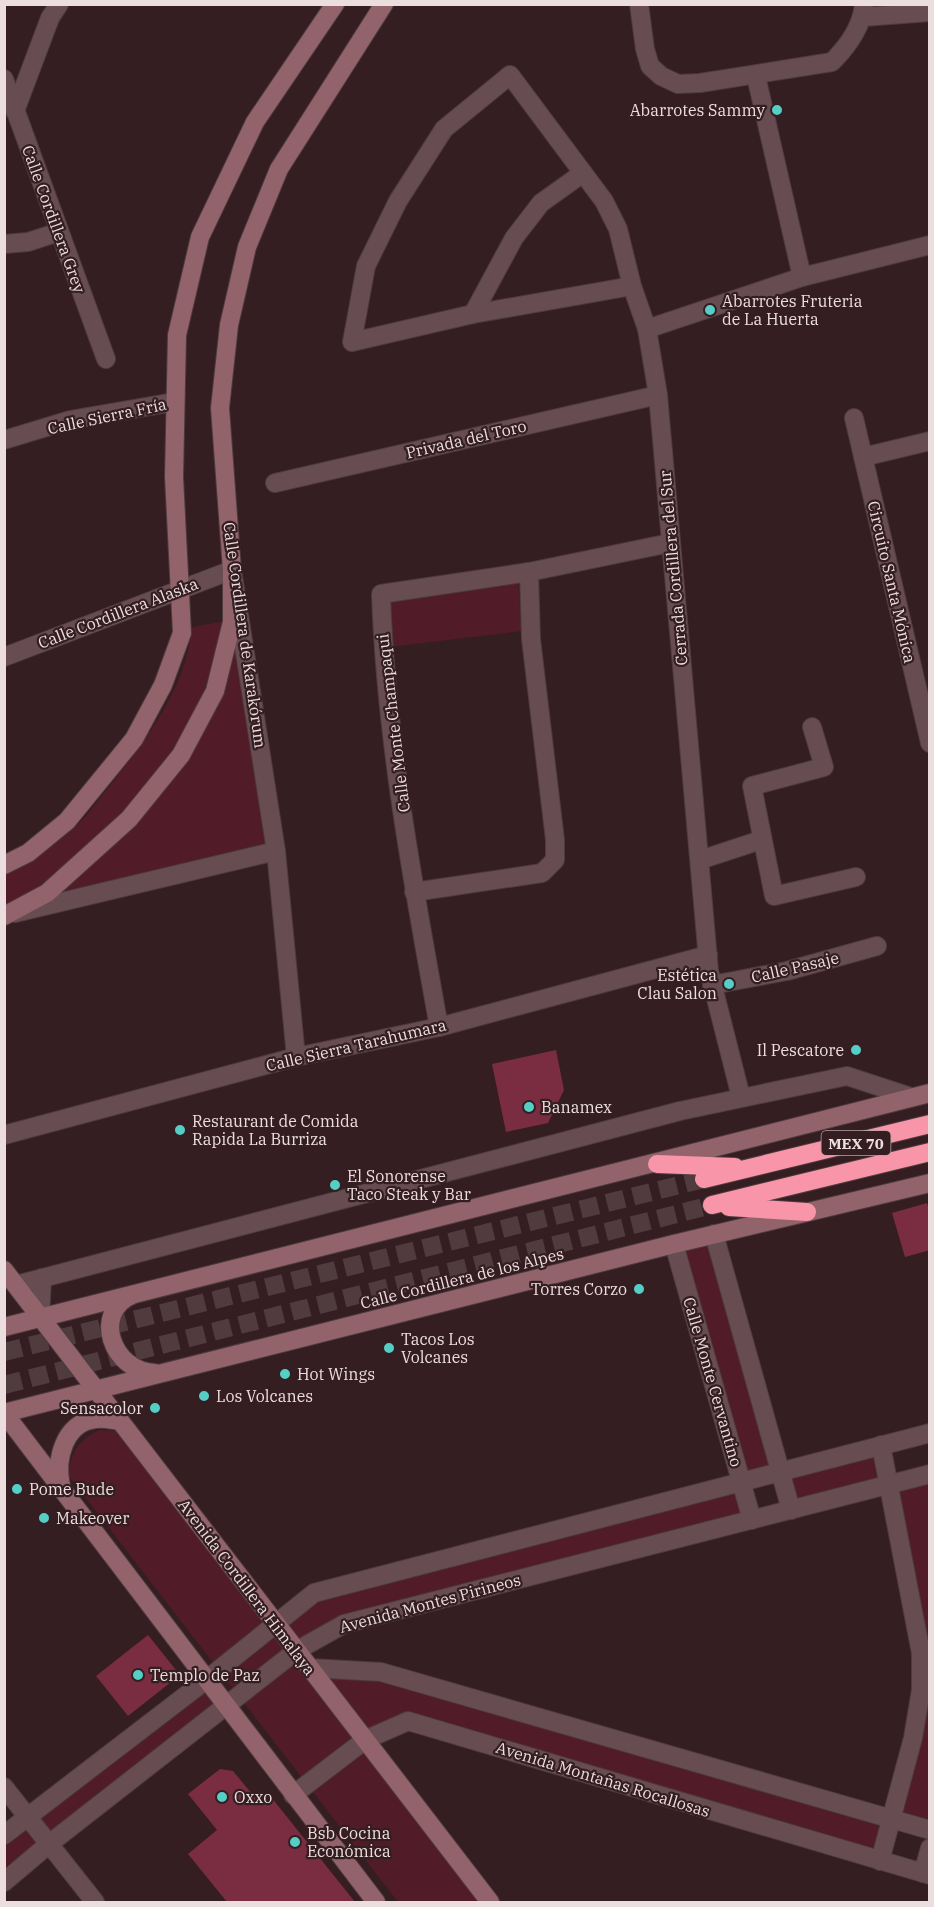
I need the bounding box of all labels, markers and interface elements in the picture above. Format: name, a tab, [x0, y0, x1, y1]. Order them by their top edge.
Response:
place label: Abarrotes Sammy	[630, 100, 765, 120]
marker: Abarrotes Sammy	[770, 103, 784, 117]
street label: Calle Cordillera Grey	[18, 143, 90, 296]
place label: Abarrotes Fruteria de La Huerta	[722, 291, 863, 329]
marker: Abarrotes Fruteria de La Huerta	[703, 303, 717, 317]
street label: Calle Sierra Fría	[46, 394, 168, 438]
street label: Privada del Toro	[404, 415, 528, 463]
street label: Cerrada Cordillera del Sur	[655, 470, 691, 666]
street label: Circuito Santa Mónica	[864, 499, 920, 665]
street label: Calle Cordillera de Karakórum	[219, 521, 271, 749]
street label: Calle Cordillera Alaska	[35, 573, 201, 653]
street label: Calle Monte Champaqui	[372, 633, 414, 813]
street label: Calle Pasaje	[749, 947, 841, 987]
place label: Estética Clau Salon	[637, 965, 717, 1003]
marker: Estética Clau Salon	[722, 977, 736, 991]
street label: Calle Sierra Tarahumara	[264, 1014, 448, 1076]
place label: Il Pescatore	[757, 1040, 844, 1060]
marker: Il Pescatore	[849, 1043, 863, 1057]
place label: Banamex	[541, 1097, 612, 1117]
marker: Banamex	[522, 1100, 536, 1114]
place label: Restaurant de Comida Rapida La Burriza	[192, 1111, 359, 1149]
marker: Restaurant de Comida Rapida La Burriza	[173, 1123, 187, 1137]
road number: MEX 70	[822, 1131, 890, 1155]
place label: El Sonorense Taco Steak y Bar	[347, 1166, 471, 1204]
marker: El Sonorense Taco Steak y Bar	[328, 1178, 342, 1192]
street label: Calle Cordillera de los Alpes	[358, 1243, 566, 1313]
place label: Torres Corzo	[531, 1279, 627, 1299]
marker: Torres Corzo	[632, 1282, 646, 1296]
street label: Calle Monte Cervantino	[679, 1295, 747, 1469]
place label: Tacos Los Volcanes	[401, 1329, 475, 1367]
marker: Tacos Los Volcanes	[382, 1341, 396, 1355]
place label: Hot Wings	[297, 1364, 375, 1384]
marker: Hot Wings	[278, 1367, 292, 1381]
place label: Los Volcanes	[216, 1386, 313, 1406]
marker: Los Volcanes	[197, 1389, 211, 1403]
place label: Sensacolor	[60, 1398, 143, 1418]
marker: Sensacolor	[148, 1401, 162, 1415]
place label: Pome Bude	[29, 1479, 114, 1499]
marker: Pome Bude	[10, 1482, 24, 1496]
street label: Avenida Cordillera Himalaya	[174, 1495, 320, 1679]
place label: Makeover	[56, 1508, 129, 1528]
marker: Makeover	[37, 1511, 51, 1525]
street label: Avenida Montes Pirineos	[337, 1569, 523, 1637]
place label: Templo de Paz	[150, 1665, 260, 1685]
marker: Templo de Paz	[131, 1668, 145, 1682]
street label: Avenida Montañas Rocallosas	[494, 1737, 712, 1821]
place label: Oxxo	[234, 1787, 272, 1807]
marker: Oxxo	[215, 1790, 229, 1804]
place label: Bsb Cocina Económica	[307, 1823, 391, 1861]
marker: Bsb Cocina Económica	[288, 1835, 302, 1849]

